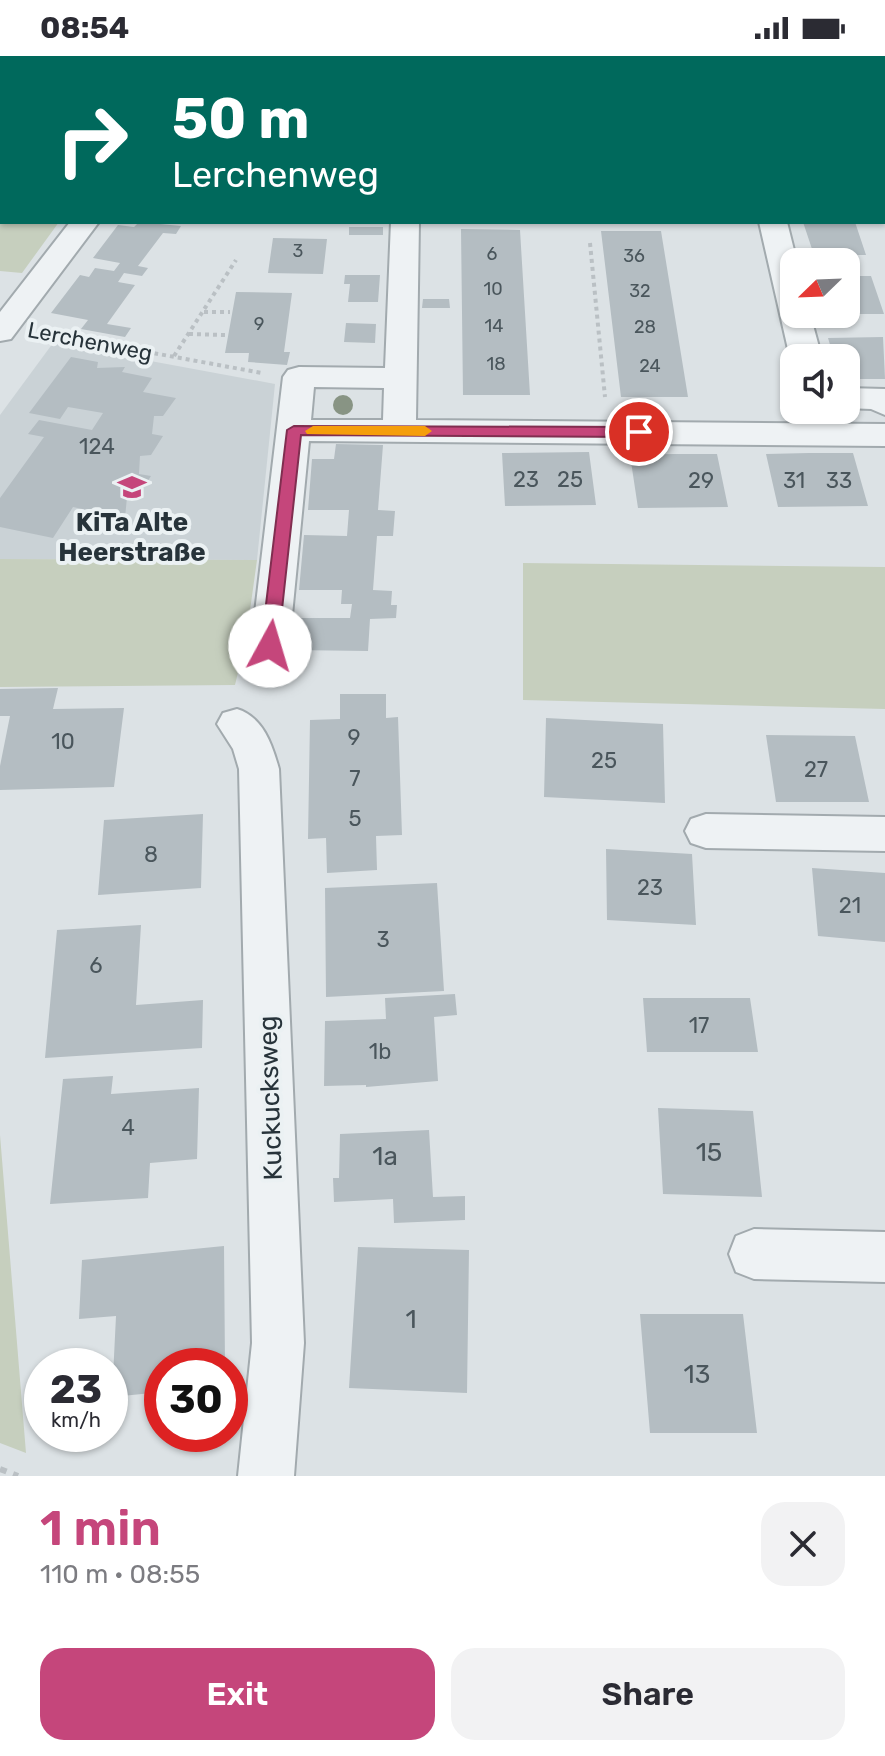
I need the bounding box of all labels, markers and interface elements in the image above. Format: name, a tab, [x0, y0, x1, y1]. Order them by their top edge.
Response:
text: 08:54	[40, 10, 129, 46]
text: 50 m	[172, 86, 309, 152]
icon: right	[40, 88, 144, 192]
text: Lerchenweg	[172, 153, 379, 196]
house number: 3	[293, 240, 303, 262]
house number: 6	[487, 243, 498, 265]
house number: 36	[623, 245, 645, 267]
north arrow	[780, 248, 860, 328]
map controls	[780, 248, 860, 424]
house number: 10	[483, 278, 503, 300]
house number: 32	[629, 280, 651, 302]
house number: 9	[254, 313, 264, 335]
house number: 14	[485, 315, 503, 337]
street label: Lerchenweg	[25, 316, 155, 367]
house number: 28	[634, 316, 656, 338]
button: sound	[780, 344, 860, 424]
house number: 18	[486, 353, 506, 375]
house number: 24	[639, 355, 661, 377]
pin	[605, 398, 673, 466]
icon: arrive	[617, 410, 661, 454]
house number: 124	[79, 433, 115, 460]
house number: 23	[513, 466, 539, 493]
house number: 25	[557, 466, 583, 493]
house number: 29	[688, 467, 714, 494]
house number: 31	[783, 467, 805, 494]
house number: 33	[826, 467, 852, 494]
school or university icon: KiTa Alte Heerstraße	[117, 472, 147, 502]
place label: KiTa Alte Heerstraße	[58, 507, 206, 568]
position arrow	[228, 604, 312, 688]
house number: 9	[347, 724, 361, 751]
house number: 10	[51, 728, 75, 755]
house number: 25	[591, 747, 617, 774]
house number: 27	[804, 756, 828, 783]
house number: 7	[349, 765, 361, 792]
house number: 5	[348, 805, 362, 832]
house number: 8	[144, 841, 158, 868]
house number: 23	[637, 874, 663, 901]
house number: 21	[839, 892, 861, 919]
house number: 3	[376, 926, 390, 953]
house number: 6	[89, 952, 103, 979]
house number: 17	[689, 1012, 709, 1039]
street label: Kuckucksweg	[252, 1015, 289, 1181]
house number: 1b	[369, 1038, 391, 1065]
house number: 4	[121, 1114, 135, 1141]
house number: 15	[696, 1137, 722, 1168]
house number: 1a	[372, 1141, 398, 1172]
house number: 1	[405, 1304, 417, 1335]
speed limit sign: 30	[144, 1348, 248, 1452]
house number: 13	[684, 1359, 710, 1390]
text: 23	[50, 1366, 102, 1413]
text: km/h	[51, 1408, 101, 1432]
text: 1 min	[40, 1500, 161, 1557]
button: close	[761, 1502, 845, 1586]
text: 110 m · 08:55	[40, 1559, 200, 1590]
button: Exit	[40, 1648, 435, 1740]
button: Share	[451, 1648, 845, 1740]

